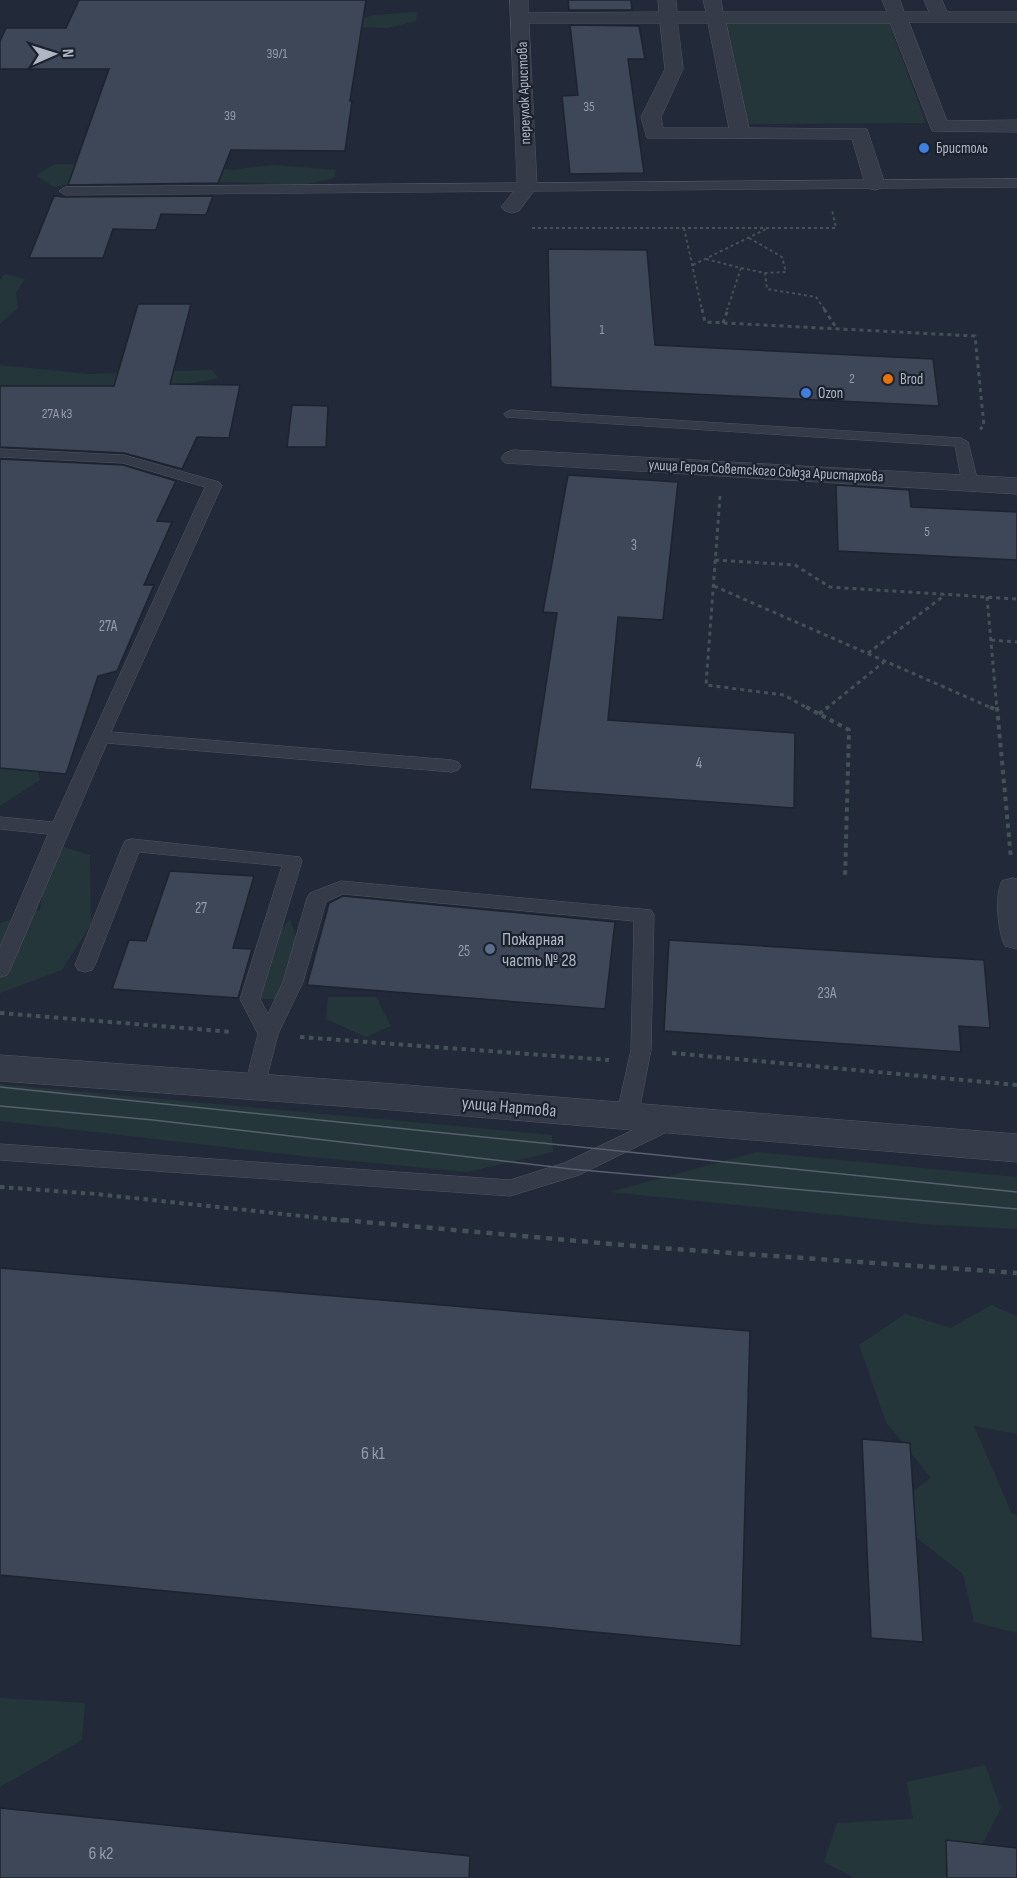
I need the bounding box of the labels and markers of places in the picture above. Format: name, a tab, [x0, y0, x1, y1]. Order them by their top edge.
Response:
place label: Бристоль	[936, 139, 988, 158]
marker: Бристоль	[917, 141, 931, 155]
place label: Brod	[900, 370, 923, 389]
marker: Brod	[881, 372, 895, 386]
place label: Ozon	[818, 384, 843, 403]
marker: Ozon	[799, 386, 813, 400]
place label: Пожарная часть № 28	[502, 929, 577, 971]
marker: Пожарная часть № 28	[483, 942, 497, 956]

